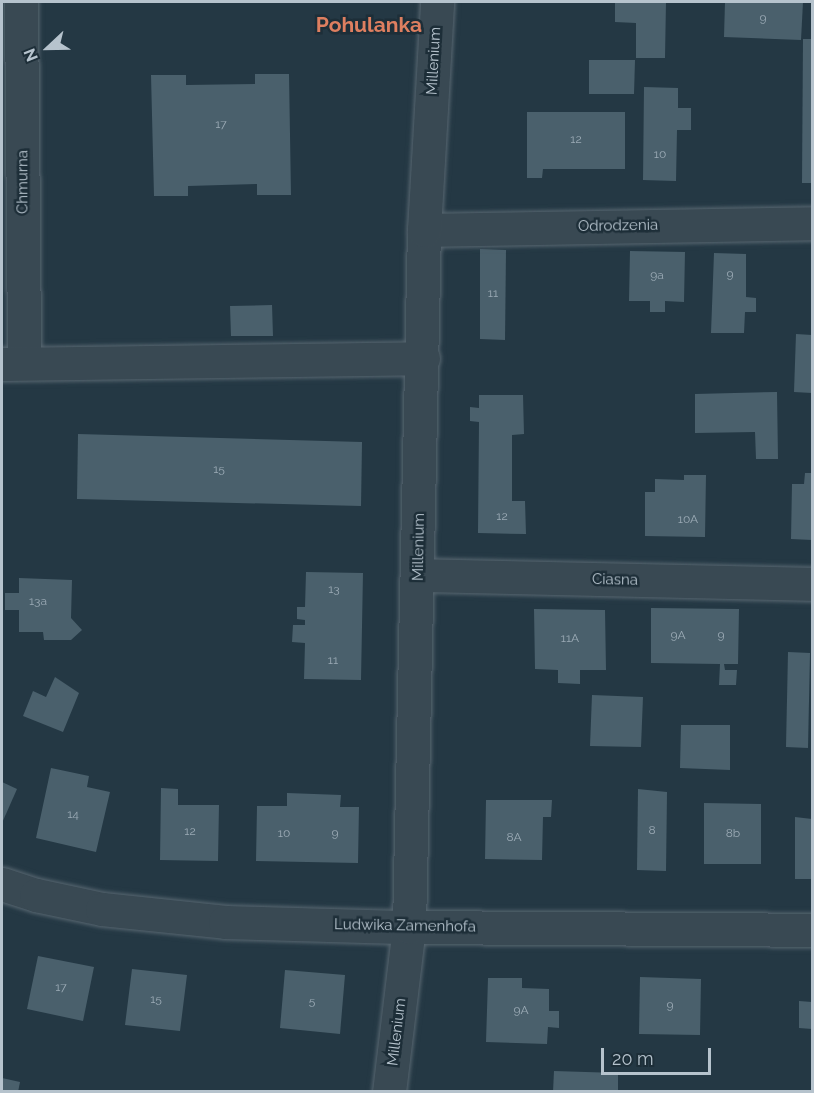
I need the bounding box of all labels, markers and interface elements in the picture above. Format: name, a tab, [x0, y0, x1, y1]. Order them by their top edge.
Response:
district label: Pohulanka	[316, 12, 422, 38]
house number: 9	[759, 12, 767, 26]
north arrow	[18, 18, 78, 78]
street label: Millenium	[423, 27, 445, 95]
text: N	[20, 46, 42, 64]
house number: 17	[215, 118, 227, 132]
house number: 12	[570, 133, 582, 147]
house number: 10	[654, 148, 666, 162]
street label: Chmurna	[14, 150, 32, 214]
street label: Odrodzenia	[578, 216, 658, 236]
house number: 9	[726, 268, 734, 282]
house number: 9a	[650, 269, 664, 283]
house number: 11	[488, 287, 498, 301]
house number: 15	[213, 463, 225, 477]
house number: 12	[496, 510, 508, 524]
street label: Millenium	[409, 513, 429, 581]
house number: 10A	[678, 513, 698, 527]
street label: Ciasna	[592, 571, 638, 589]
house number: 13	[328, 583, 340, 597]
house number: 13a	[29, 595, 47, 609]
house number: 9A	[670, 629, 686, 643]
house number: 9	[717, 629, 725, 643]
house number: 11A	[561, 632, 579, 646]
house number: 11	[328, 654, 338, 668]
house number: 14	[67, 808, 79, 822]
house number: 8	[648, 824, 656, 838]
house number: 12	[184, 825, 196, 839]
house number: 10	[278, 827, 290, 841]
house number: 9	[331, 827, 339, 841]
house number: 8b	[726, 827, 740, 841]
house number: 8A	[506, 831, 522, 845]
street label: Ludwika Zamenhofa	[334, 916, 476, 936]
house number: 17	[55, 981, 67, 995]
house number: 15	[150, 993, 162, 1007]
house number: 5	[309, 995, 315, 1009]
street label: Millenium	[384, 997, 410, 1067]
house number: 9	[666, 999, 674, 1013]
house number: 9A	[513, 1004, 529, 1018]
scale bar	[604, 1036, 714, 1074]
text: 20 m	[612, 1048, 654, 1069]

